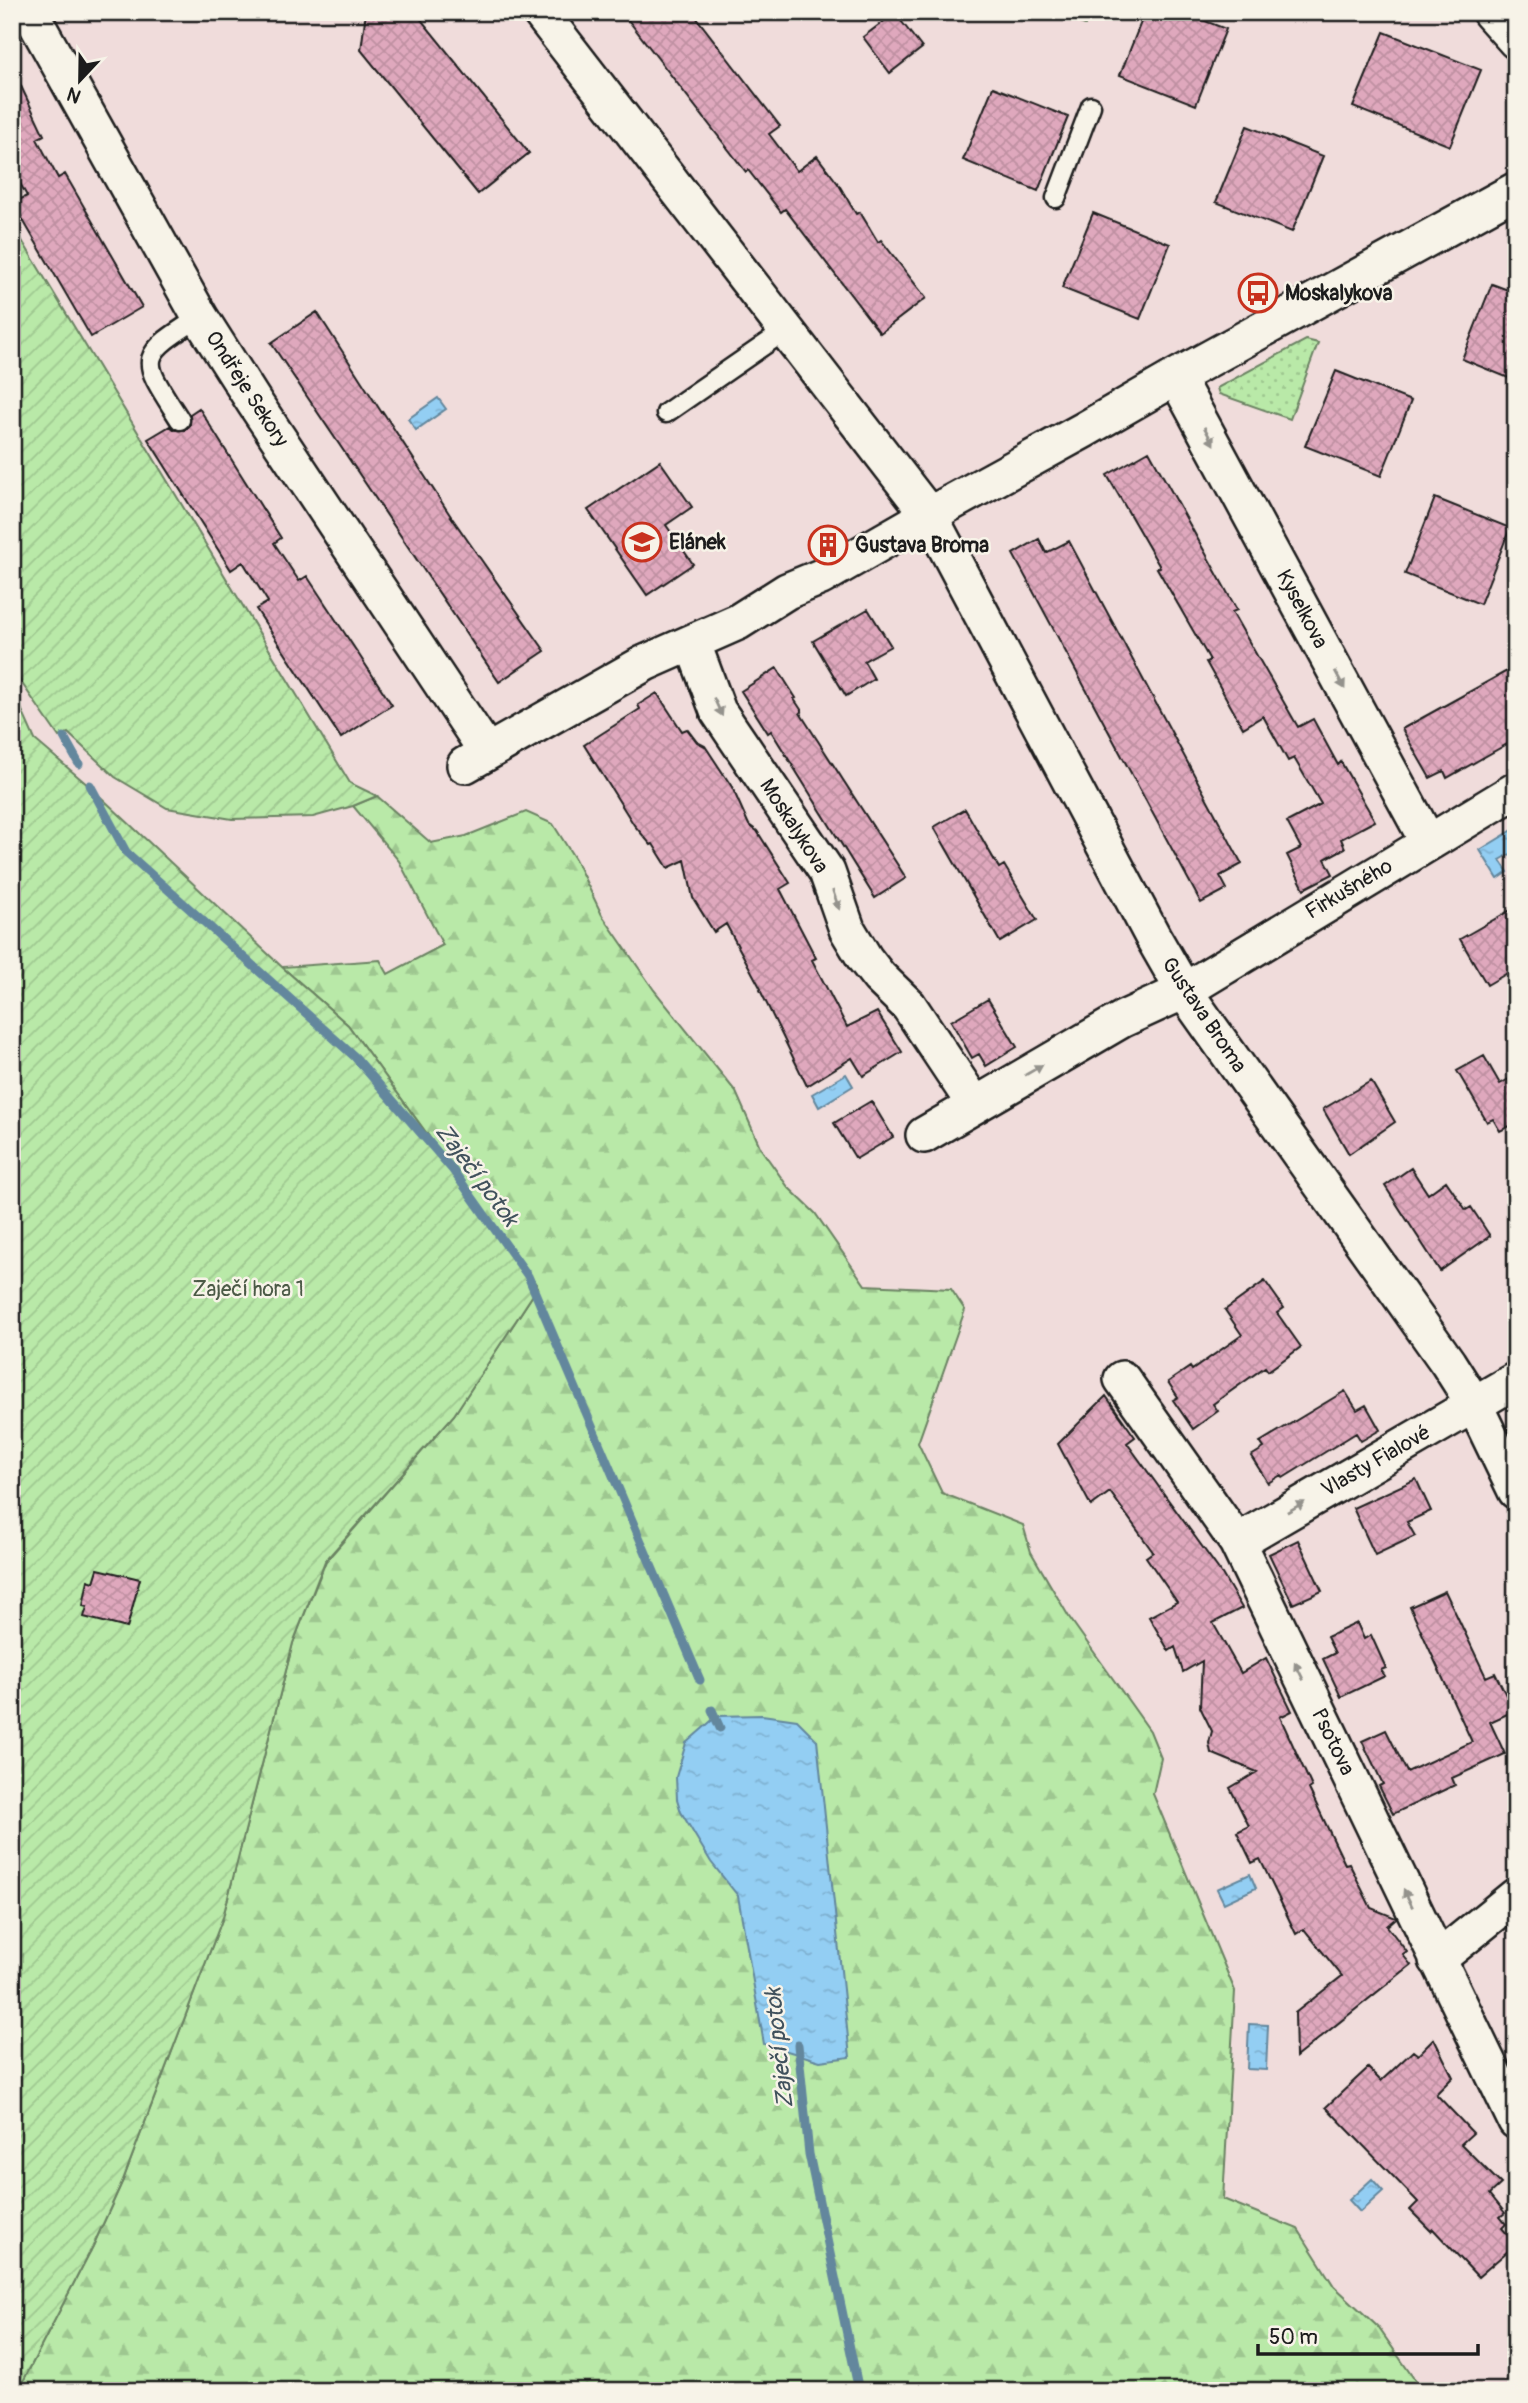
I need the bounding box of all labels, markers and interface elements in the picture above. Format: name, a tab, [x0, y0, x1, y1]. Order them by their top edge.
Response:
north arrow	[46, 46, 116, 116]
text: N	[63, 81, 84, 108]
bus stop icon: Moskalykova	[1237, 272, 1279, 314]
place label: Moskalykova	[1285, 280, 1393, 307]
street label: Ondřeje Sekory	[199, 326, 295, 452]
one-way arrow	[1204, 426, 1215, 446]
school or university icon: Elánek	[621, 521, 663, 563]
building icon: Gustava Broma	[807, 524, 849, 566]
place label: Elánek	[669, 529, 726, 556]
place label: Gustava Broma	[855, 532, 989, 559]
street label: Kyselkova	[1270, 565, 1334, 653]
one-way arrow	[1334, 670, 1346, 690]
one-way arrow	[712, 697, 724, 717]
street label: Moskalykova	[753, 774, 835, 878]
street label: Firkušného	[1301, 853, 1397, 925]
one-way arrow	[831, 890, 842, 911]
street label: Gustava Broma	[1155, 952, 1253, 1078]
one-way arrow	[1025, 1064, 1044, 1076]
water label: Zaječí potok	[429, 1118, 526, 1234]
park label: Zaječí hora 1	[192, 1276, 304, 1303]
street label: Vlasty Fialové	[1317, 1419, 1435, 1503]
one-way arrow	[1286, 1501, 1305, 1514]
one-way arrow	[1293, 1661, 1304, 1681]
street label: Psotova	[1305, 1704, 1361, 1780]
one-way arrow	[1402, 1888, 1413, 1908]
water label: Zaječí potok	[758, 1984, 800, 2110]
scale bar	[1258, 2312, 1479, 2356]
text: 50 m	[1269, 2324, 1318, 2351]

